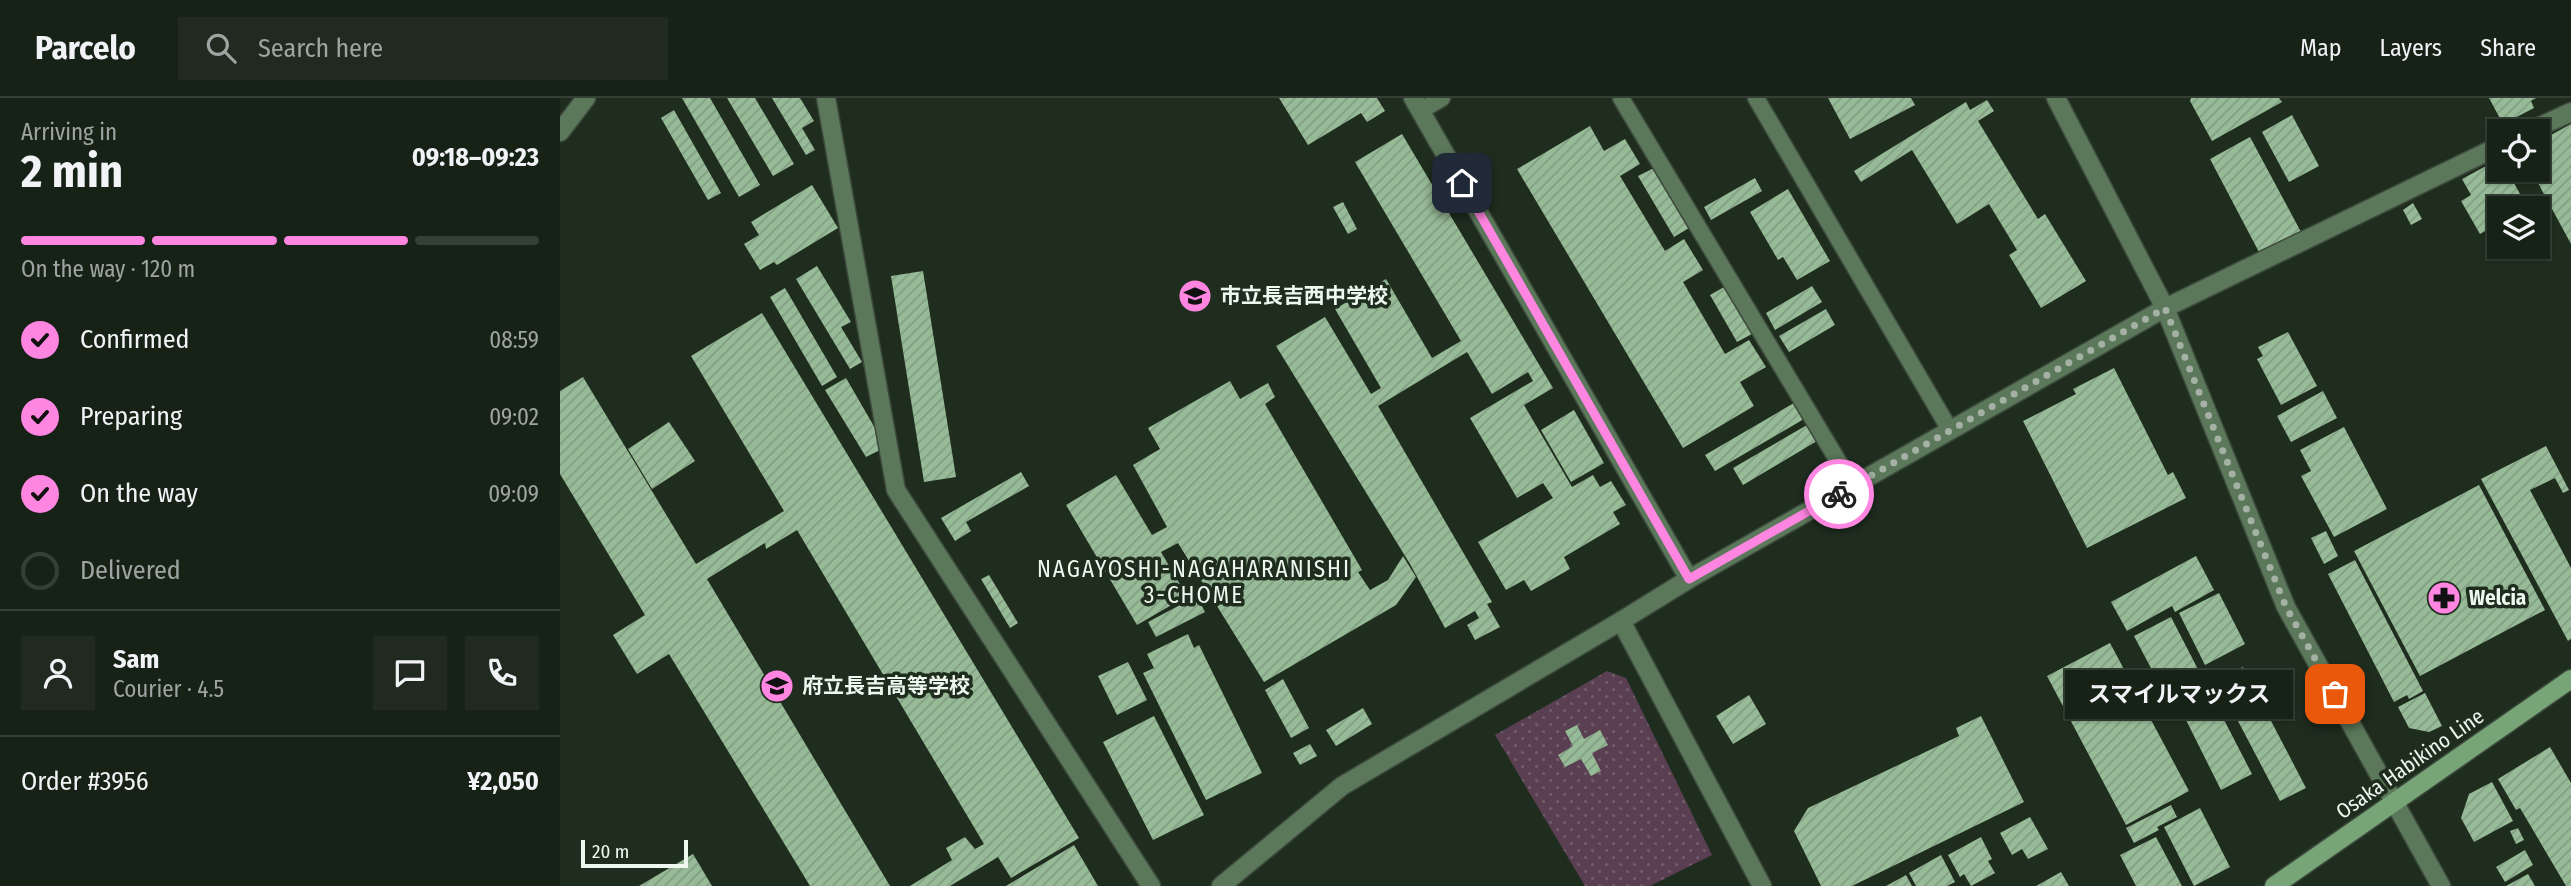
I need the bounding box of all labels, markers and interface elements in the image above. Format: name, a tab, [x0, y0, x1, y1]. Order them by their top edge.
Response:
search box	[178, 17, 668, 80]
text: Parcelo	[35, 28, 136, 68]
icon: search	[202, 29, 240, 67]
text: Search here	[258, 33, 383, 64]
text: Map	[2300, 34, 2342, 62]
text: Layers	[2380, 34, 2442, 62]
text: Share	[2480, 34, 2536, 62]
text: Arriving in	[21, 118, 117, 146]
map controls	[2487, 119, 2550, 259]
button: locate	[2487, 119, 2550, 182]
text: 09:18–09:23	[412, 142, 539, 173]
text: 2 min	[21, 144, 123, 199]
pin	[1432, 153, 1492, 213]
icon: home	[1443, 164, 1481, 202]
button: layers	[2487, 196, 2550, 259]
text: On the way · 120 m	[21, 255, 195, 283]
school or university icon: 市立長吉西中学校	[1176, 277, 1214, 315]
place label: 市立長吉西中学校	[1220, 283, 1388, 309]
icon: check	[21, 321, 59, 359]
text: Confirmed	[80, 324, 190, 355]
text: 08:59	[489, 326, 539, 354]
icon: check	[21, 398, 59, 436]
text: Preparing	[80, 401, 182, 432]
text: 09:02	[489, 403, 539, 431]
courier	[1804, 459, 1874, 529]
icon: check	[21, 475, 59, 513]
icon: bike	[1820, 475, 1858, 513]
text: On the way	[80, 478, 198, 509]
text: 09:09	[488, 480, 539, 508]
text: Delivered	[80, 555, 181, 586]
district label: NAGAYOSHI-NAGAHARANISHI 3-CHOME	[1037, 555, 1351, 609]
pharmacy icon: Welcia	[2425, 579, 2463, 617]
place label: Welcia	[2469, 585, 2526, 611]
button: person	[21, 636, 95, 710]
button: chat	[373, 636, 447, 710]
button: phone	[465, 636, 539, 710]
text: Sam	[113, 644, 159, 675]
pin	[2305, 664, 2365, 724]
school or university icon: 府立長吉高等学校	[758, 667, 796, 705]
callout: スマイルマックス	[2066, 670, 2293, 718]
place label: 府立長吉高等学校	[802, 673, 970, 699]
text: Courier · 4.5	[113, 675, 224, 703]
icon: bag	[2316, 675, 2354, 713]
text: スマイルマックス	[2088, 680, 2270, 708]
street label: Osaka Habikino Line	[2331, 703, 2489, 825]
text: Order #3956	[21, 766, 149, 797]
text: ¥2,050	[467, 766, 539, 797]
scale bar	[581, 837, 688, 869]
text: 20 m	[592, 840, 629, 863]

